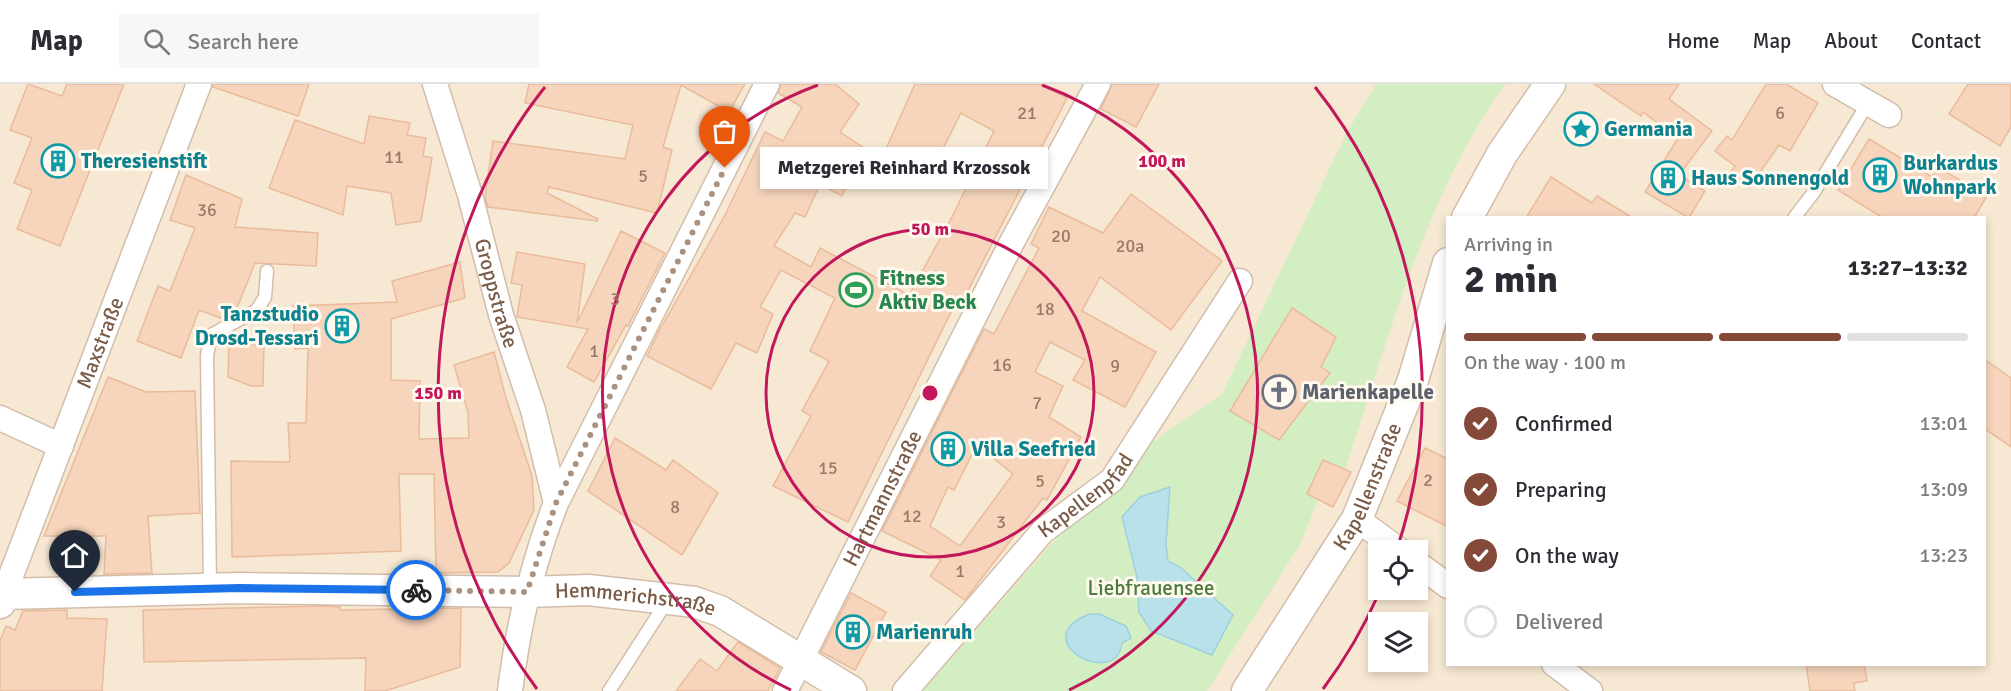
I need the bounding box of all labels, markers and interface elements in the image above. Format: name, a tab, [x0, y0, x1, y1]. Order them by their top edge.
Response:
search box	[119, 14, 539, 68]
text: Map	[30, 24, 83, 58]
icon: search	[140, 25, 173, 58]
text: Search here	[188, 28, 299, 55]
text: Home	[1667, 28, 1720, 54]
text: Map	[1753, 28, 1791, 54]
text: About	[1824, 28, 1878, 54]
text: Contact	[1911, 28, 1981, 54]
house number: 21	[1017, 102, 1037, 124]
house number: 6	[1775, 102, 1785, 124]
pin	[699, 106, 750, 168]
place icon: Germania	[1563, 111, 1599, 147]
icon: bag	[708, 115, 741, 148]
place label: Germania	[1604, 116, 1693, 142]
building icon: Theresienstift	[40, 143, 76, 179]
house number: 11	[384, 146, 404, 168]
callout: Metzgerei Reinhard Krzossok	[761, 147, 1049, 189]
place label: Theresienstift	[81, 148, 208, 174]
text: 100 m	[1138, 150, 1186, 172]
place label: Burkardus Wohnpark	[1903, 150, 1998, 200]
text: Metzgerei Reinhard Krzossok	[777, 155, 1031, 180]
building icon: Burkardus Wohnpark	[1862, 157, 1898, 193]
building icon: Haus Sonnengold	[1650, 160, 1686, 196]
house number: 5	[638, 165, 648, 187]
place label: Haus Sonnengold	[1691, 165, 1849, 191]
house number: 36	[197, 199, 217, 221]
text: 50 m	[911, 218, 949, 240]
house number: 20	[1051, 225, 1071, 247]
text: Arriving in	[1464, 232, 1553, 257]
house number: 20a	[1116, 235, 1144, 257]
street label: Groppstraße	[469, 236, 524, 351]
text: 13:27–13:32	[1848, 254, 1968, 281]
text: 2 min	[1464, 255, 1558, 303]
place label: Fitness Aktiv Beck	[879, 265, 976, 315]
sports icon: Fitness Aktiv Beck	[838, 272, 874, 308]
house number: 3	[610, 288, 620, 310]
street label: Maxstraße	[71, 293, 129, 392]
house number: 18	[1035, 298, 1055, 320]
place label: Tanzstudio Drosd-Tessari	[195, 301, 319, 351]
building icon: Tanzstudio Drosd-Tessari	[324, 308, 360, 344]
house number: 1	[589, 340, 599, 362]
text: On the way · 100 m	[1464, 350, 1626, 375]
house number: 16	[992, 354, 1012, 376]
house number: 9	[1110, 355, 1120, 377]
church icon: Marienkapelle	[1261, 374, 1297, 410]
place label: Marienkapelle	[1302, 379, 1434, 405]
text: 150 m	[414, 382, 462, 404]
centre of rings	[920, 383, 940, 403]
house number: 7	[1032, 392, 1042, 414]
icon: check	[1464, 407, 1497, 440]
text: Confirmed	[1515, 410, 1613, 437]
text: 13:01	[1919, 411, 1968, 436]
street label: Kapellenstraße	[1327, 419, 1407, 555]
street label: Hartmannstraße	[837, 426, 928, 571]
building icon: Villa Seefried	[930, 431, 966, 467]
place label: Villa Seefried	[971, 436, 1096, 462]
street label: Kapellenpfad	[1032, 448, 1139, 544]
house number: 15	[818, 457, 838, 479]
house number: 2	[1423, 469, 1433, 491]
house number: 5	[1035, 470, 1045, 492]
icon: check	[1464, 473, 1497, 506]
text: Preparing	[1515, 476, 1607, 503]
text: 13:09	[1919, 477, 1968, 502]
house number: 8	[670, 496, 680, 518]
house number: 12	[902, 505, 922, 527]
house number: 3	[996, 511, 1006, 533]
pin	[49, 530, 100, 592]
icon: home	[58, 539, 91, 572]
icon: check	[1464, 539, 1497, 572]
map controls	[1368, 540, 1428, 672]
button: locate	[1368, 540, 1428, 600]
text: On the way	[1515, 542, 1619, 569]
text: 13:23	[1919, 543, 1968, 568]
courier	[386, 560, 446, 620]
house number: 1	[955, 560, 965, 582]
icon: bike	[400, 574, 433, 607]
park label: Liebfrauensee	[1087, 575, 1215, 601]
street label: Hemmerichstraße	[554, 577, 720, 622]
text: Delivered	[1515, 608, 1603, 635]
button: layers	[1368, 612, 1428, 672]
building icon: Marienruh	[835, 614, 871, 650]
place label: Marienruh	[876, 619, 972, 645]

